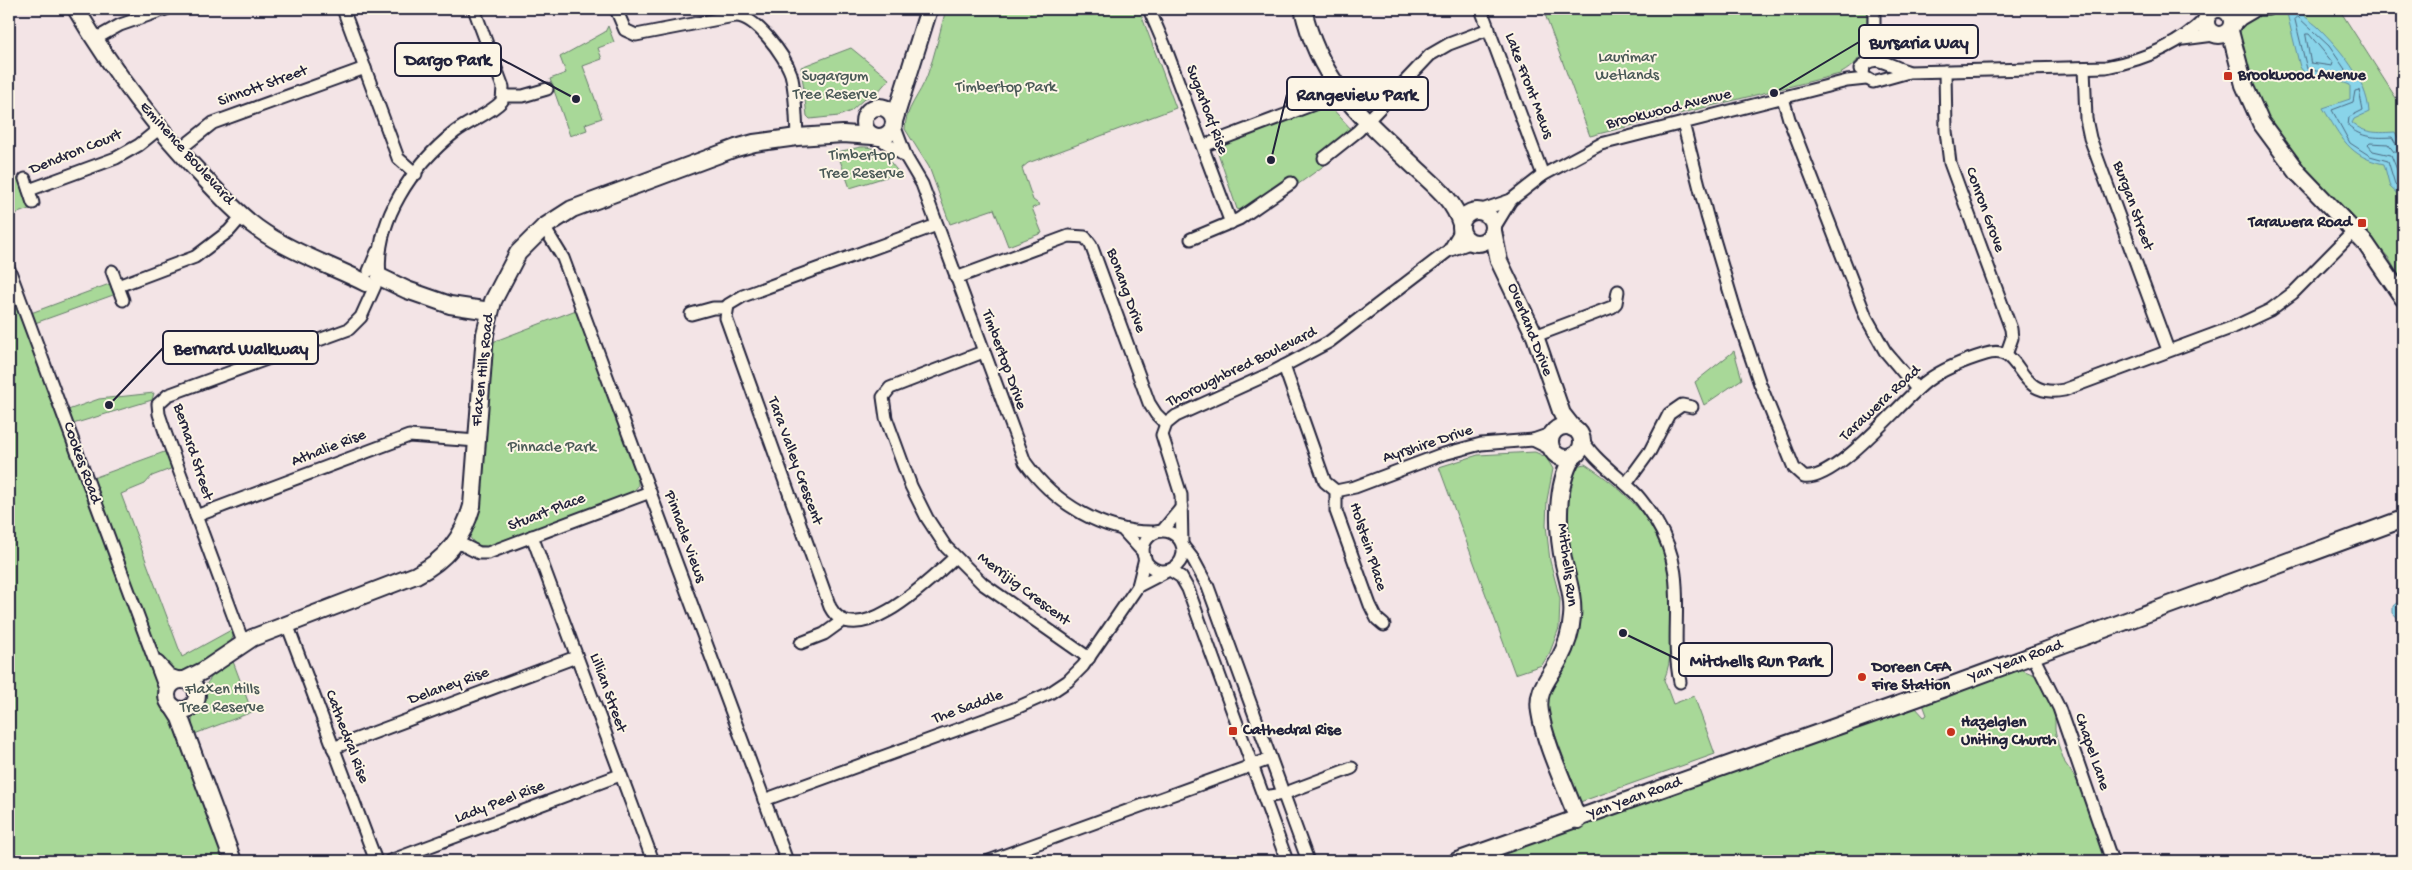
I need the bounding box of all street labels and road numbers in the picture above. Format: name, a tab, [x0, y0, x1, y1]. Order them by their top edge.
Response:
street label: Lake Front Mews	[1499, 30, 1557, 143]
street label: Sinnott Street	[216, 62, 312, 112]
street label: Sugarloaf Rise	[1180, 63, 1232, 158]
street label: Brookwood Avenue	[1604, 85, 1734, 135]
street label: Eminence Boulevard	[135, 98, 238, 211]
street label: Dendron Court	[26, 125, 126, 180]
street label: Burgan Street	[2107, 158, 2157, 255]
street label: Conron Grove	[1960, 165, 2008, 256]
street label: Bonang Drive	[1101, 245, 1149, 336]
street label: Overland Drive	[1502, 281, 1557, 380]
street label: Timbertop Drive	[976, 307, 1030, 413]
street label: Flaxen Hills Road	[469, 311, 500, 428]
street label: Thoroughbred Boulevard	[1163, 323, 1322, 413]
street label: Tarawera Road	[1836, 361, 1927, 447]
street label: Tara Valley Crescent	[762, 394, 826, 529]
street label: Bernard Street	[167, 401, 217, 504]
street label: Cookes Road	[57, 420, 105, 508]
street label: Ayrshire Drive	[1381, 421, 1476, 468]
street label: Athalie Rise	[289, 426, 370, 472]
street label: Pinnacle Views	[658, 488, 710, 587]
street label: Stuart Place	[506, 489, 589, 536]
street label: Holstein Place	[1344, 501, 1390, 594]
street label: Mitchells Run	[1551, 522, 1581, 608]
street label: Merrijig Crescent	[973, 549, 1074, 632]
street label: Yan Yean Road	[1965, 636, 2067, 688]
street label: Lillian Street	[584, 651, 631, 737]
street label: Delaney Rise	[405, 663, 493, 711]
street label: The Saddle	[929, 686, 1007, 730]
street label: Cathedral Rise	[320, 688, 373, 787]
street label: Chapel Lane	[2069, 711, 2113, 794]
street label: Yan Yean Road	[1584, 773, 1686, 825]
street label: Lady Peel Rise	[453, 777, 548, 829]

